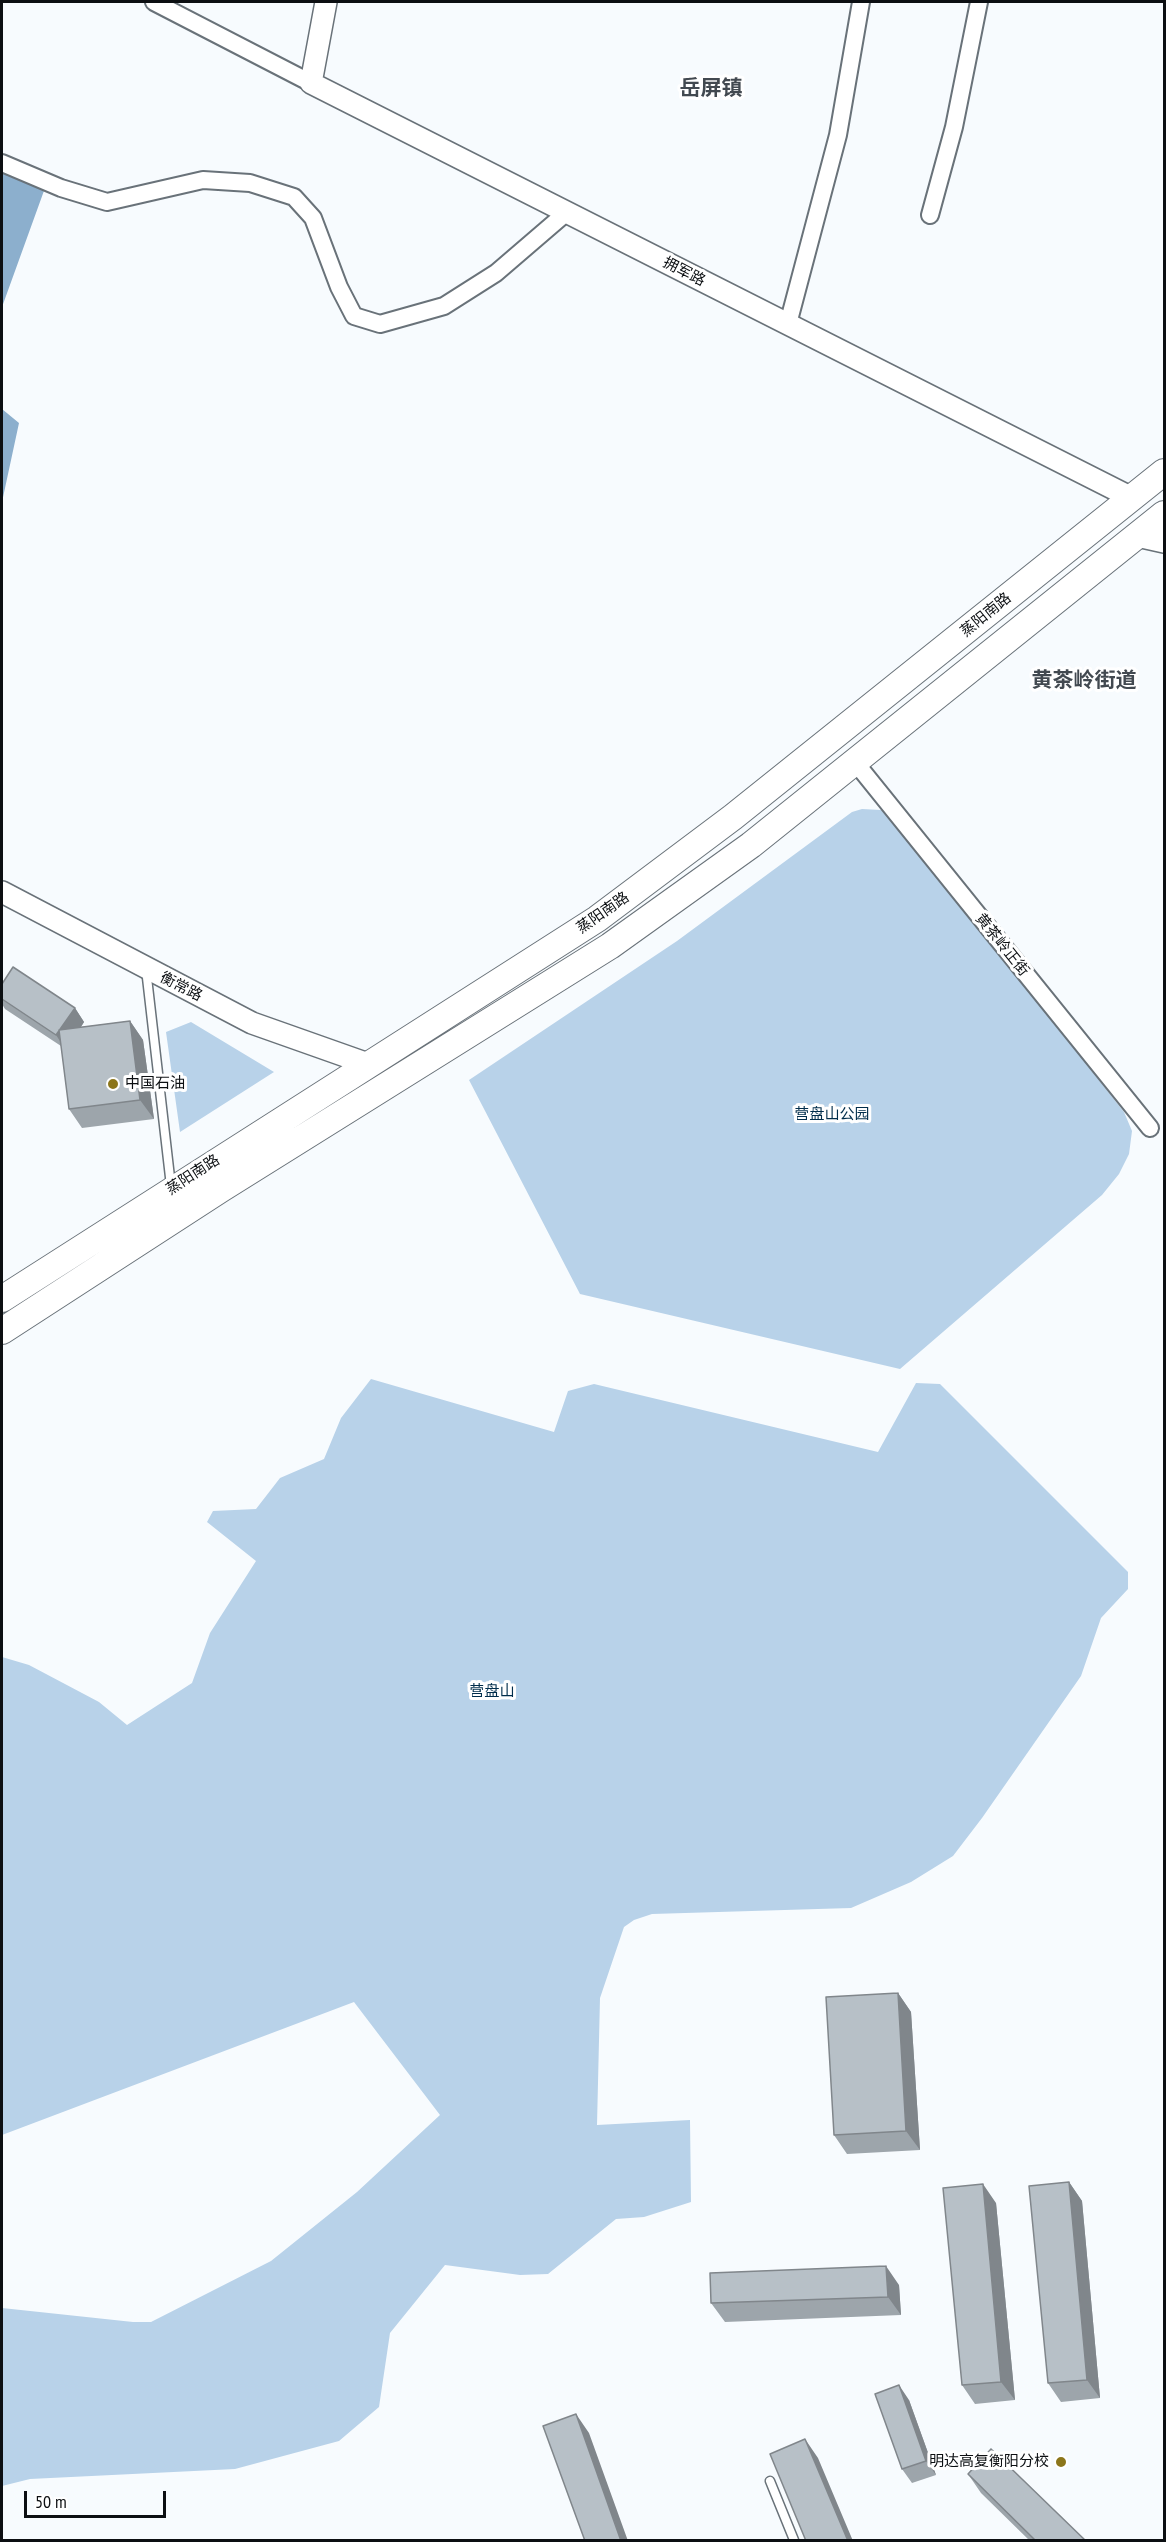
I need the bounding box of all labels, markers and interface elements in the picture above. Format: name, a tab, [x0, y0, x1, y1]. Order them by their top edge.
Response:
district label: 岳屏镇	[680, 76, 742, 102]
street label: 拥军路	[660, 254, 708, 290]
street label: 蒸阳南路	[957, 589, 1015, 641]
district label: 黄茶岭街道	[1032, 668, 1136, 694]
street label: 蒸阳南路	[573, 888, 633, 938]
street label: 黄茶岭正街	[971, 910, 1033, 980]
street label: 衡常路	[157, 969, 205, 1005]
place label: 中国石油	[125, 1075, 185, 1093]
marker: 中国石油	[106, 1077, 120, 1091]
park label: 营盘山公园	[795, 1106, 869, 1124]
street label: 蒸阳南路	[163, 1151, 223, 1199]
park label: 营盘山	[470, 1683, 514, 1701]
place label: 明达高复衡阳分校	[929, 2453, 1049, 2471]
marker: 明达高复衡阳分校	[1054, 2455, 1068, 2469]
scale bar	[27, 2479, 170, 2517]
text: 50 m	[35, 2490, 67, 2513]

